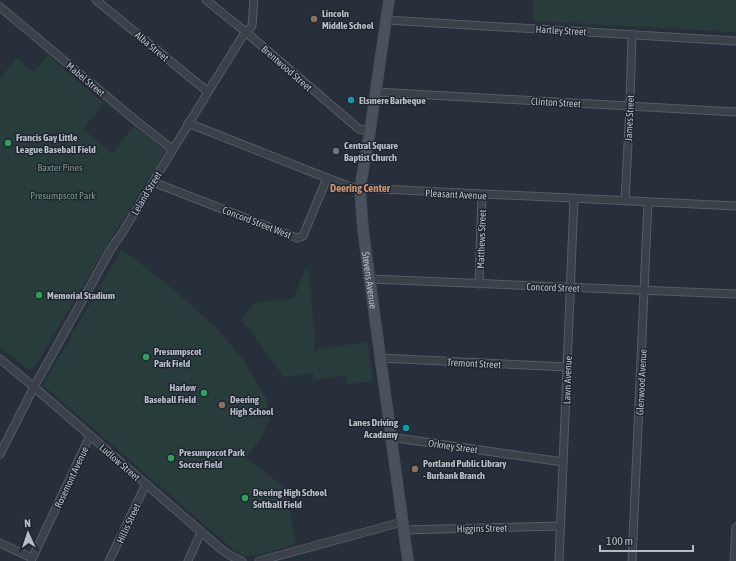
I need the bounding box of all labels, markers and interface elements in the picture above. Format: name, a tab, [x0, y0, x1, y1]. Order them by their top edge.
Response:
place label: Lincoln Middle School	[322, 8, 374, 31]
marker: Lincoln Middle School	[309, 14, 319, 24]
street label: Hartley Street	[535, 24, 587, 37]
street label: Alba Street	[133, 29, 171, 64]
street label: Brentwood Street	[259, 43, 314, 93]
street label: Mabel Street	[64, 60, 107, 99]
street label: James Street	[623, 94, 636, 142]
marker: Elsmere Barbeque	[346, 95, 356, 105]
place label: Elsmere Barbeque	[359, 95, 426, 106]
street label: Clinton Street	[531, 96, 581, 109]
place label: Francis Gay Little League Baseball Field	[16, 132, 96, 155]
marker: Francis Gay Little League Baseball Field	[3, 138, 13, 148]
place label: Central Square Baptist Church	[344, 140, 399, 163]
marker: Central Square Baptist Church	[331, 146, 341, 156]
park label: Baxter Pines	[38, 162, 83, 173]
street label: Leland Street	[129, 169, 164, 217]
district label: Deering Center	[330, 182, 391, 194]
street label: Pleasant Avenue	[425, 187, 487, 202]
park label: Presumpscot Park	[30, 190, 96, 201]
street label: Concord Street West	[221, 204, 293, 241]
street label: Matthews Street	[475, 209, 488, 269]
street label: Stevens Avenue	[360, 251, 379, 310]
street label: Concord Street	[526, 281, 580, 294]
marker: Memorial Stadium	[34, 290, 44, 300]
place label: Memorial Stadium	[47, 290, 115, 301]
place label: Presumpscot Park Field	[154, 346, 202, 369]
street label: Glenwood Avenue	[634, 348, 649, 415]
marker: Presumpscot Park Field	[141, 352, 151, 362]
street label: Lawn Avenue	[561, 355, 574, 404]
street label: Tremont Street	[447, 357, 501, 370]
place label: Harlow Baseball Field	[144, 382, 196, 405]
marker: Harlow Baseball Field	[199, 388, 209, 398]
place label: Deering High School	[230, 394, 274, 417]
marker: Deering High School	[217, 400, 227, 410]
place label: Lanes Driving Acadamy	[349, 417, 399, 440]
marker: Lanes Driving Acadamy	[401, 423, 411, 433]
street label: Orkney Street	[427, 438, 479, 455]
street label: Ludlow Street	[97, 442, 142, 483]
street label: Rosemont Avenue	[52, 444, 91, 510]
place label: Presumpscot Park Soccer Field	[179, 447, 245, 470]
marker: Presumpscot Park Soccer Field	[166, 453, 176, 463]
place label: Portland Public Library - Burbank Branch	[423, 458, 507, 481]
marker: Portland Public Library - Burbank Branch	[410, 464, 420, 474]
place label: Deering High School Softball Field	[253, 487, 327, 510]
marker: Deering High School Softball Field	[240, 493, 250, 503]
street label: Hillis Street	[114, 502, 142, 545]
north arrow	[8, 513, 48, 553]
text: N	[24, 517, 31, 529]
street label: Higgins Street	[457, 523, 507, 534]
scale bar	[600, 527, 693, 553]
text: 100 m	[606, 534, 633, 548]

